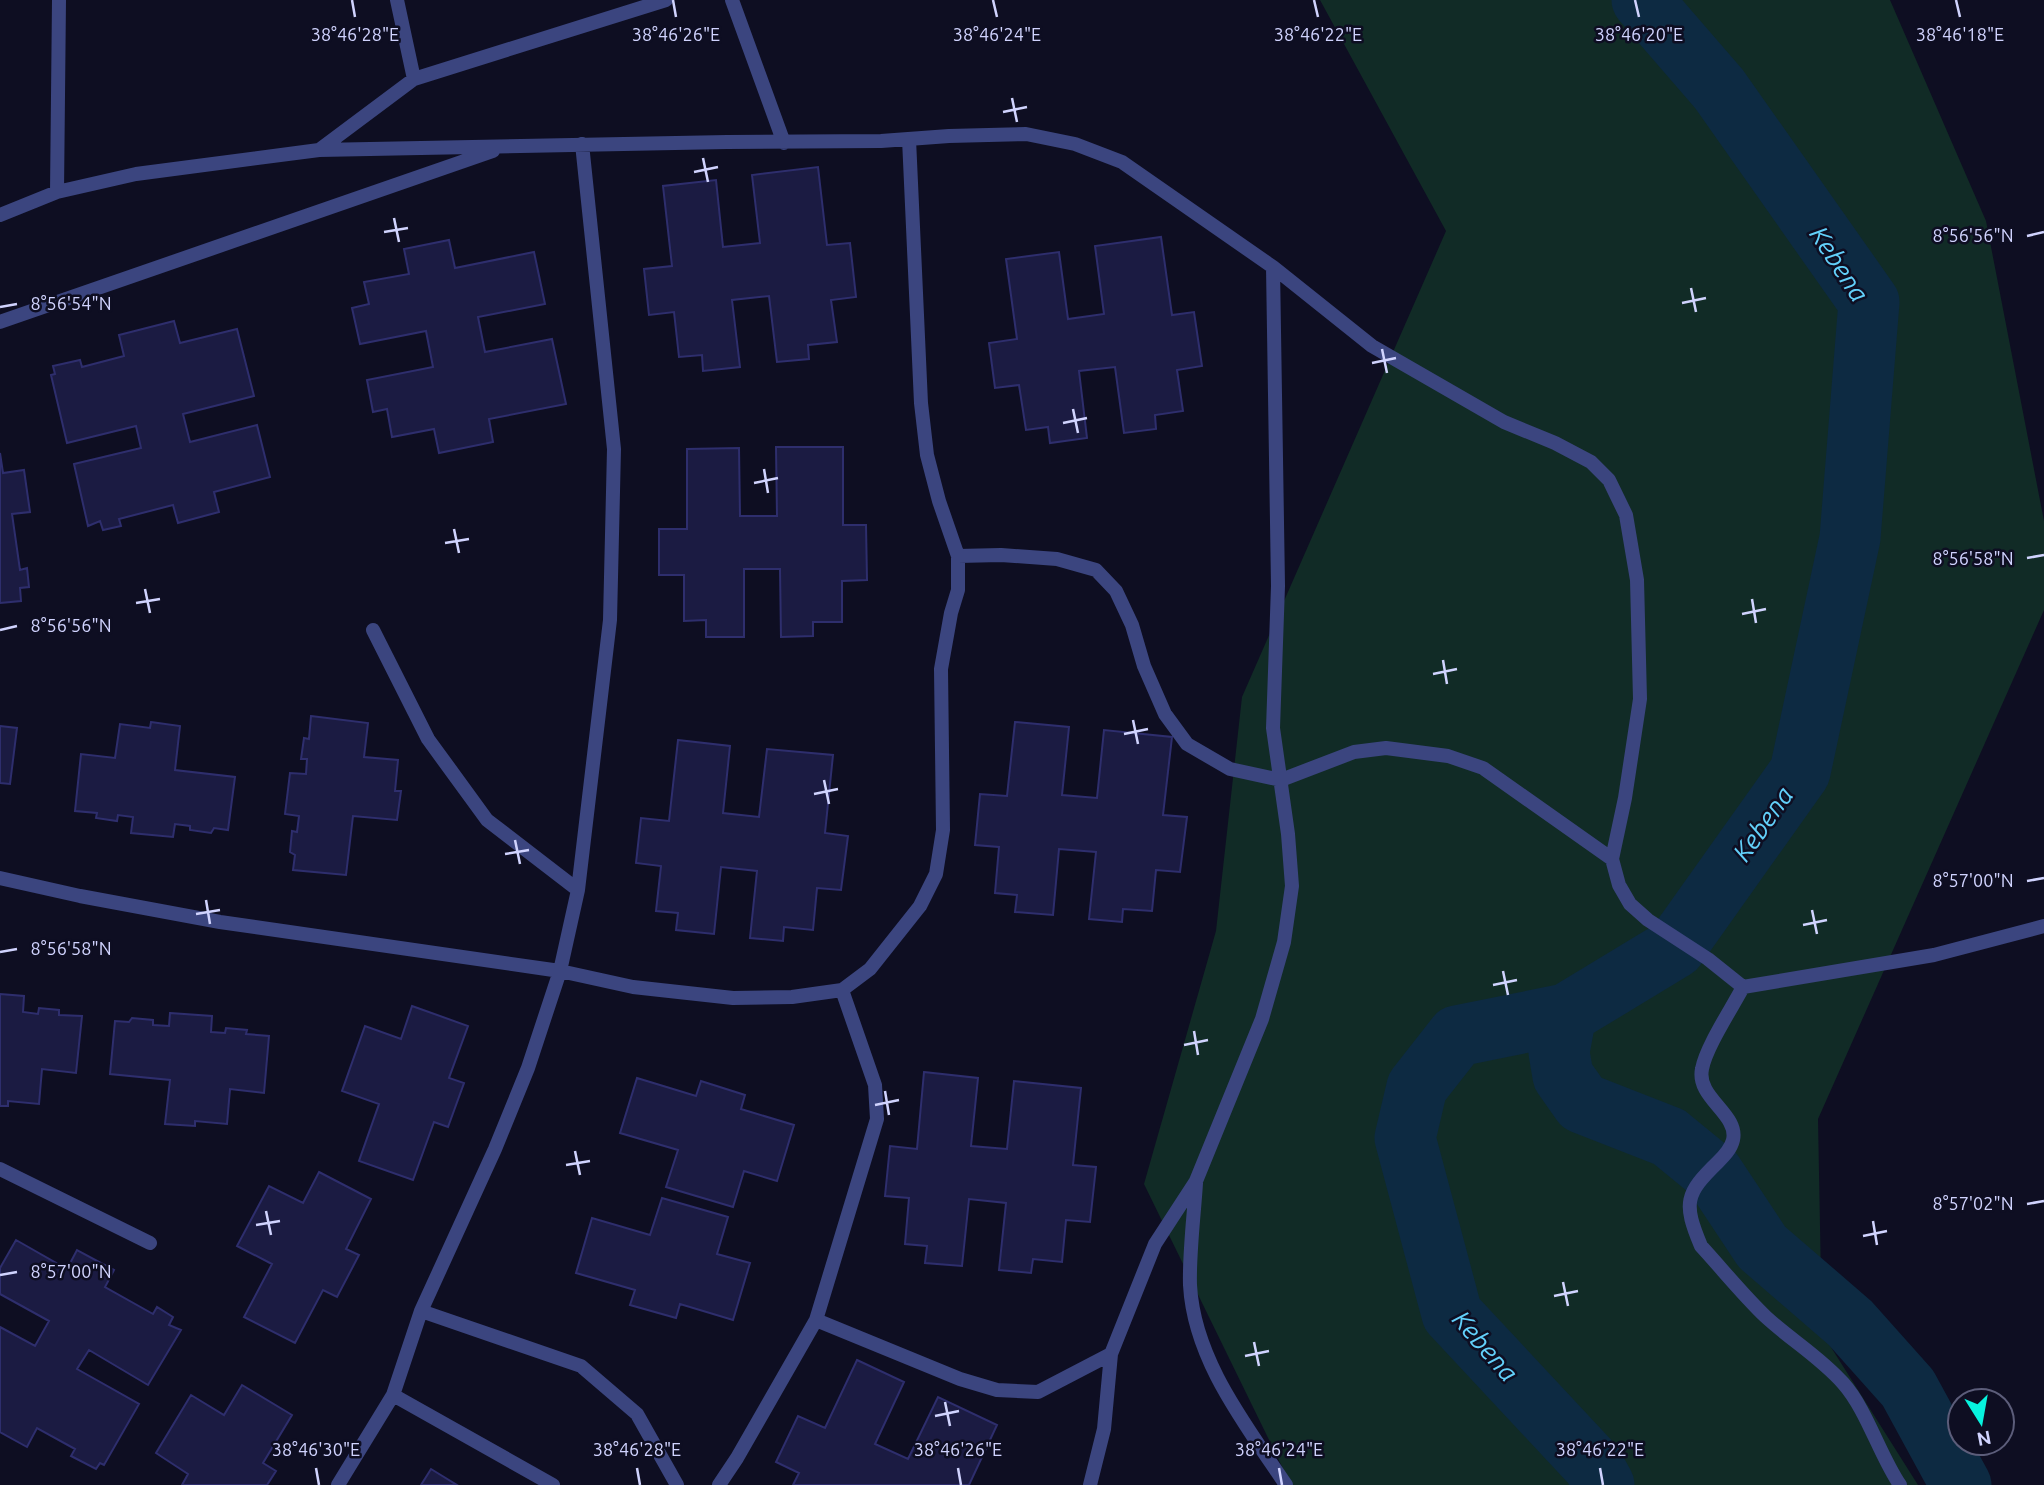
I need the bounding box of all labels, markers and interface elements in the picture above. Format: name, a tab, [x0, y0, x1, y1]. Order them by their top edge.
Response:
text: 38°46'28"E	[311, 24, 399, 44]
text: 38°46'26"E	[632, 24, 720, 44]
text: 38°46'24"E	[953, 24, 1041, 44]
text: 38°46'22"E	[1274, 24, 1362, 44]
text: 38°46'20"E	[1595, 24, 1683, 44]
text: 38°46'18"E	[1916, 24, 2004, 44]
water label: Kebena	[1804, 221, 1874, 307]
text: 8°56'56"N	[1933, 225, 2013, 245]
text: 8°56'54"N	[31, 293, 111, 313]
text: 8°56'58"N	[1933, 548, 2013, 568]
text: 8°56'56"N	[31, 615, 111, 635]
water label: Kebena	[1727, 781, 1799, 866]
text: 8°57'00"N	[1933, 870, 2013, 890]
text: 8°56'58"N	[31, 938, 111, 958]
text: 8°57'02"N	[1933, 1193, 2013, 1213]
text: 8°57'00"N	[31, 1261, 111, 1281]
water label: Kebena	[1447, 1304, 1524, 1387]
north arrow	[1946, 1387, 2016, 1457]
text: N	[1975, 1427, 1993, 1451]
text: 38°46'30"E	[272, 1439, 360, 1459]
text: 38°46'28"E	[593, 1439, 681, 1459]
text: 38°46'26"E	[914, 1439, 1002, 1459]
text: 38°46'24"E	[1235, 1439, 1323, 1459]
text: 38°46'22"E	[1556, 1439, 1644, 1459]

